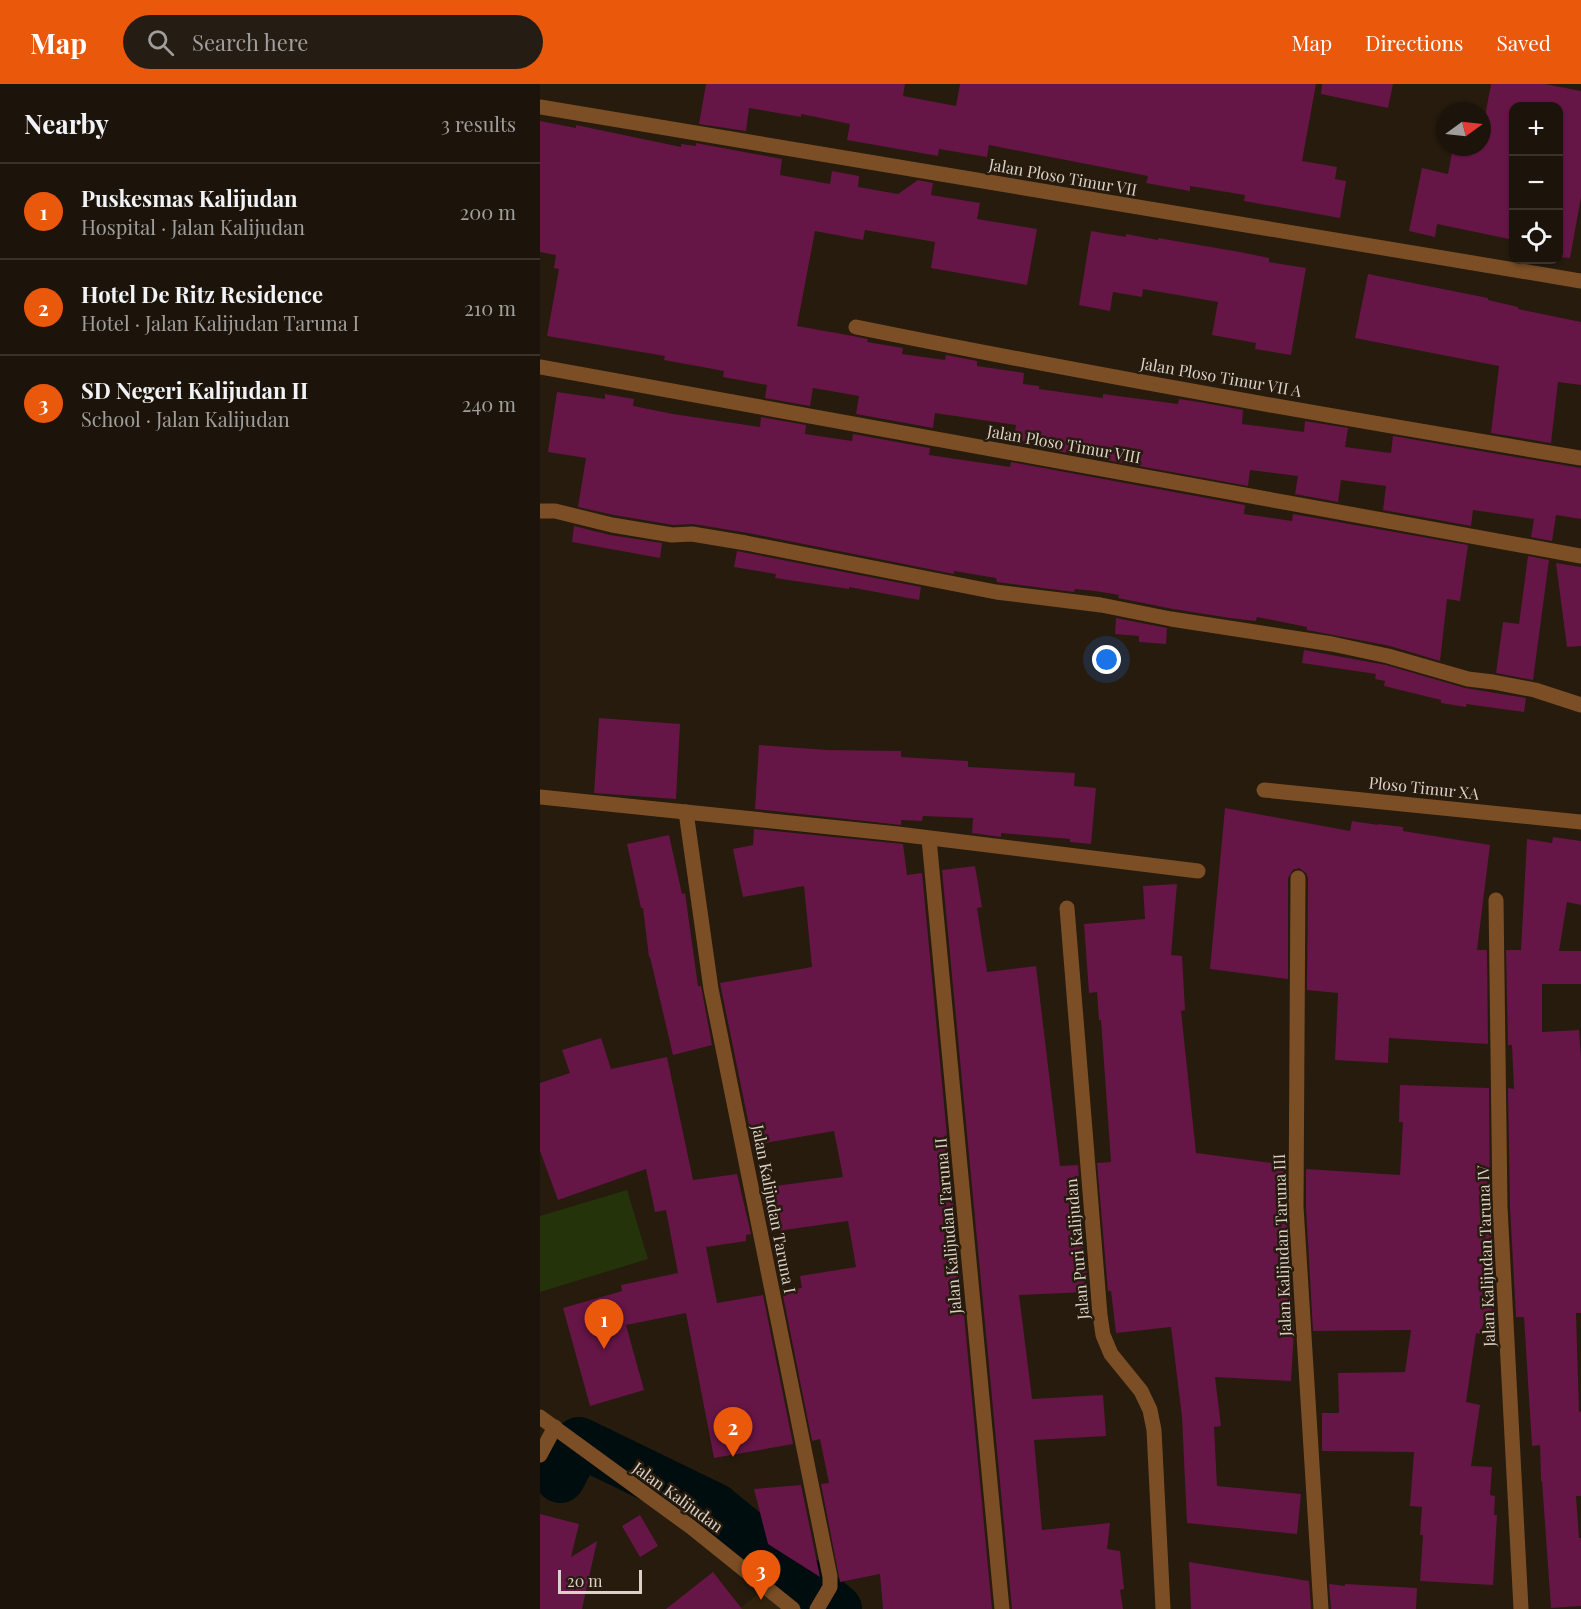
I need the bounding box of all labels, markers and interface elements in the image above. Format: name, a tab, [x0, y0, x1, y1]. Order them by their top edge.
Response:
search box	[123, 15, 543, 69]
text: Map	[30, 24, 87, 61]
icon: search	[144, 26, 177, 59]
text: Search here	[192, 27, 308, 57]
text: Map	[1291, 28, 1332, 56]
text: Directions	[1365, 28, 1463, 56]
text: Saved	[1496, 28, 1551, 56]
north arrow	[1437, 102, 1491, 156]
map controls	[1509, 102, 1563, 264]
button: +	[1509, 102, 1563, 156]
text: Nearby	[24, 106, 109, 141]
text: 3 results	[441, 110, 516, 137]
street label: Jalan Ploso Timur VII	[986, 153, 1139, 200]
button: −	[1509, 156, 1563, 210]
text: Puskesmas Kalijudan	[81, 183, 298, 213]
text: 1	[40, 198, 47, 225]
text: 200 m	[460, 198, 516, 225]
button: locate	[1509, 210, 1563, 264]
text: Hospital · Jalan Kalijudan	[81, 213, 305, 240]
text: Hotel De Ritz Residence	[81, 279, 323, 309]
text: 2	[38, 294, 49, 321]
text: 210 m	[464, 294, 516, 321]
text: Hotel · Jalan Kalijudan Taruna I	[81, 309, 359, 336]
street label: Jalan Ploso Timur VII A	[1138, 352, 1304, 401]
text: SD Negeri Kalijudan II	[81, 375, 308, 405]
text: 3	[39, 390, 48, 417]
text: 240 m	[462, 390, 516, 417]
text: School · Jalan Kalijudan	[81, 405, 290, 432]
street label: Jalan Ploso Timur VIII	[985, 419, 1143, 467]
your location	[1092, 645, 1121, 674]
street label: Ploso Timur XA	[1368, 771, 1481, 804]
street label: Jalan Kalijudan Taruna I	[748, 1122, 801, 1295]
street label: Jalan Kalijudan Taruna II	[929, 1137, 966, 1316]
street label: Jalan Kalijudan Taruna III	[1268, 1154, 1295, 1337]
street label: Jalan Kalijudan Taruna IV	[1472, 1164, 1499, 1348]
street label: Jalan Puri Kalijudan	[1060, 1177, 1093, 1321]
pin: 1	[584, 1300, 624, 1349]
pin: 2	[714, 1408, 752, 1457]
street label: Jalan Kalijudan	[628, 1456, 728, 1537]
pin: 3	[742, 1550, 780, 1600]
scale bar	[558, 1567, 642, 1594]
text: 20 m	[567, 1570, 602, 1591]

